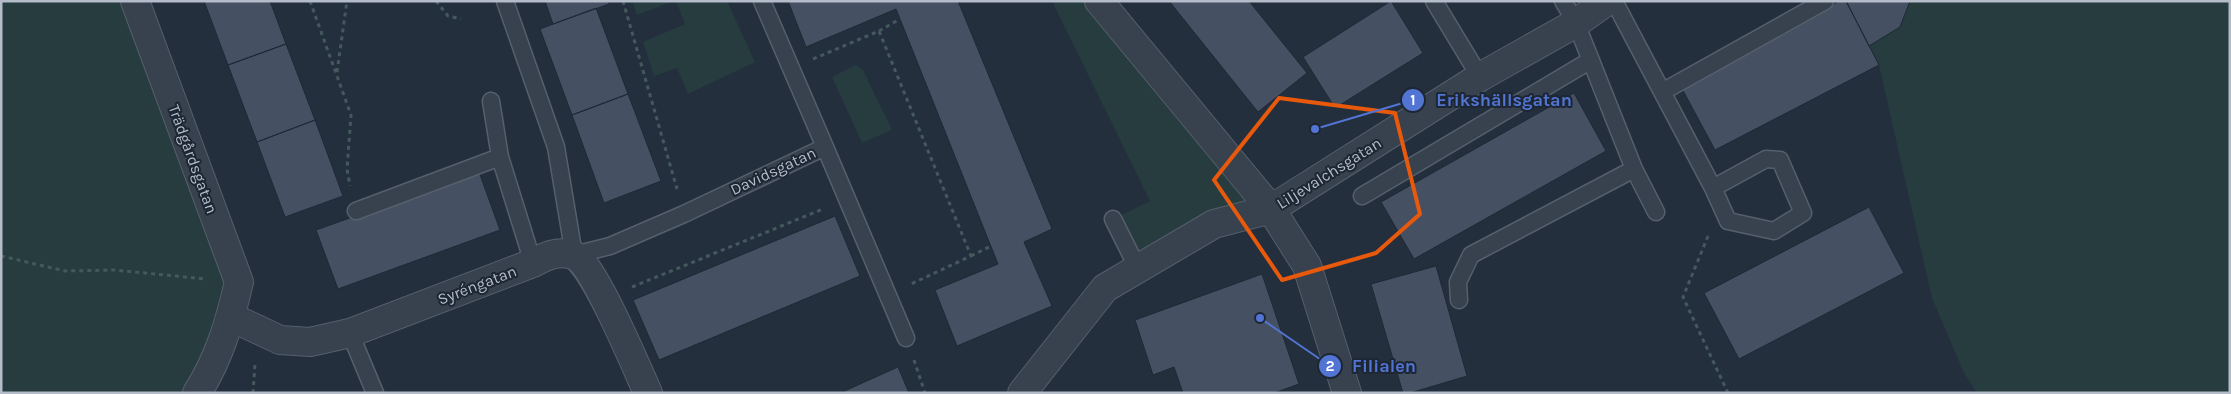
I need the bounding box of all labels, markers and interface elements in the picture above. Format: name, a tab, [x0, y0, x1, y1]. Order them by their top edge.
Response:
callout: Erikshällsgatan	[1401, 83, 1582, 116]
text: Erikshällsgatan	[1436, 89, 1572, 111]
text: 1	[1410, 91, 1416, 109]
street label: Trädgårdsgatan	[164, 102, 222, 216]
street label: Liljevalchsgatan	[1273, 133, 1385, 213]
street label: Davidsgatan	[727, 143, 819, 199]
street label: Syréngatan	[435, 261, 519, 309]
callout: Filialen	[1317, 349, 1426, 382]
text: Filialen	[1352, 355, 1416, 377]
text: 2	[1325, 357, 1335, 375]

